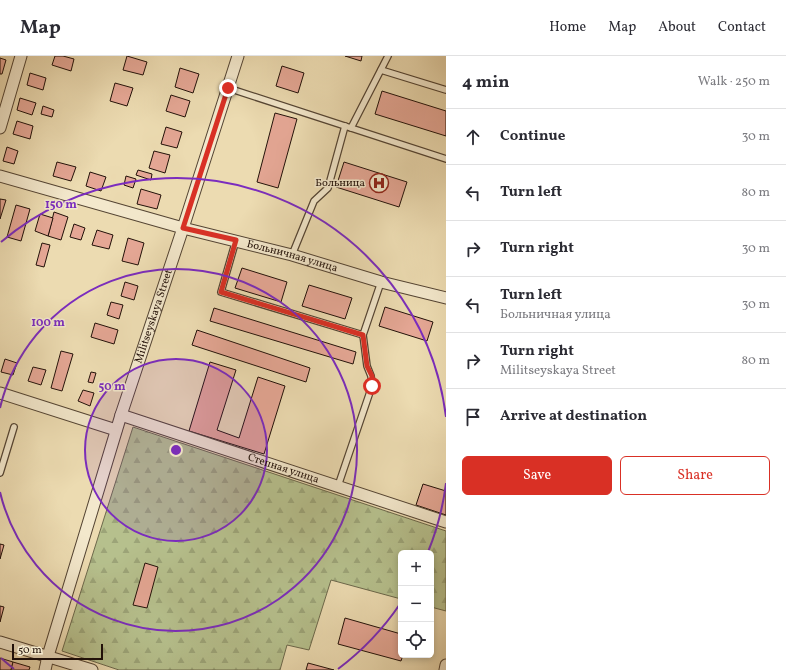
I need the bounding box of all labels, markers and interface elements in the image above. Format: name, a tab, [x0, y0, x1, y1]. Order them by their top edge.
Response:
text: Map	[20, 15, 61, 41]
text: Home	[549, 18, 586, 37]
text: Map	[608, 18, 636, 37]
text: About	[658, 18, 696, 37]
text: Contact	[718, 18, 766, 37]
text: 4 min	[462, 71, 509, 94]
text: Walk · 250 m	[698, 73, 770, 91]
route end	[219, 79, 237, 97]
icon: ahead	[462, 126, 484, 148]
text: Continue	[500, 126, 565, 147]
text: 30 m	[742, 128, 770, 146]
hospital icon: Больница	[368, 172, 390, 194]
place label: Больница	[315, 176, 366, 191]
icon: left	[462, 182, 484, 204]
text: Turn left	[500, 182, 562, 203]
text: 80 m	[741, 184, 770, 202]
text: 150 m	[45, 197, 77, 213]
street label: Больничная улица	[245, 237, 340, 276]
icon: right	[462, 238, 484, 260]
text: Turn right	[500, 238, 574, 259]
text: 30 m	[742, 240, 770, 258]
street label: Militseyskaya Street	[131, 267, 176, 365]
text: Turn left	[500, 285, 562, 306]
icon: left	[462, 294, 484, 316]
text: 30 m	[742, 296, 770, 314]
text: Больничная улица	[500, 306, 611, 324]
text: 100 m	[31, 315, 65, 331]
text: Turn right	[500, 341, 574, 362]
icon: right	[462, 350, 484, 372]
text: 80 m	[741, 352, 770, 370]
text: Militseyskaya Street	[500, 362, 616, 380]
route start	[363, 377, 381, 395]
text: 50 m	[98, 379, 126, 395]
icon: arrive	[462, 406, 484, 428]
text: Arrive at destination	[500, 406, 647, 427]
centre of rings	[169, 443, 183, 457]
street label: Степная улица	[246, 450, 322, 487]
button: Save	[462, 456, 612, 495]
button: Share	[620, 456, 770, 495]
map controls	[398, 550, 434, 658]
button: +	[398, 550, 434, 586]
button: −	[398, 586, 434, 622]
button: locate	[398, 622, 434, 658]
scale bar	[12, 642, 103, 661]
text: 50 m	[18, 643, 42, 658]

